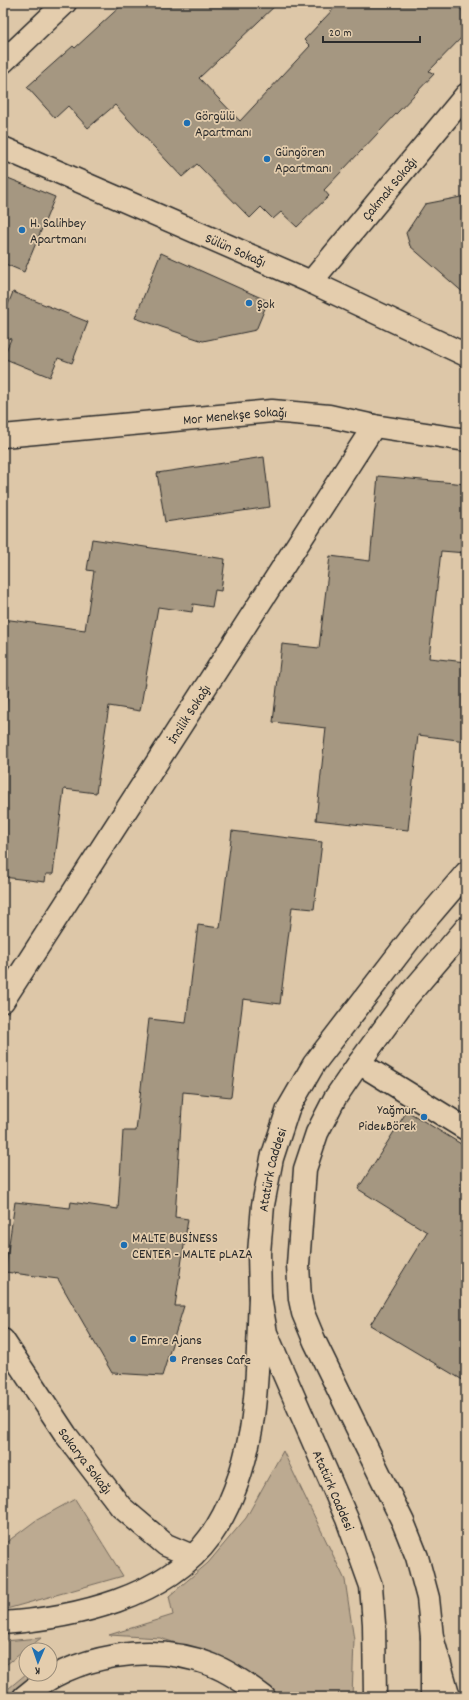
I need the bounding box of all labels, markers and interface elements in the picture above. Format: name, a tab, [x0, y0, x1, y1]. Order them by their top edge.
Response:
scale bar	[323, 18, 420, 44]
text: 20 m	[329, 25, 352, 42]
place label: Görgülü Apartmanı	[195, 107, 251, 143]
marker: Görgülü Apartmanı	[182, 118, 192, 128]
place label: Güngören Apartmanı	[275, 143, 331, 179]
street label: Çakmak Sokağı	[358, 153, 423, 226]
marker: Güngören Apartmanı	[262, 154, 272, 164]
place label: H. Salihbey Apartmanı	[30, 214, 86, 250]
marker: H. Salihbey Apartmanı	[17, 225, 27, 235]
street label: Sülün Sokağı	[201, 229, 269, 273]
place label: Şok	[257, 295, 275, 315]
marker: Şok	[244, 298, 254, 308]
street label: Mor Menekşe Sokağı	[182, 403, 288, 431]
street label: İncilik Sokağı	[164, 681, 217, 748]
place label: Yağmur Pide&Börek	[358, 1101, 417, 1137]
marker: Yağmur Pide&Börek	[419, 1112, 429, 1122]
street label: Atatürk Caddesi	[254, 1125, 293, 1213]
place label: MALTE BUSİNESS CENTER - MALTE pLAZA	[132, 1229, 253, 1265]
marker: MALTE BUSİNESS CENTER - MALTE pLAZA	[119, 1240, 129, 1250]
place label: Emre Ajans	[141, 1331, 202, 1351]
marker: Emre Ajans	[128, 1334, 138, 1344]
place label: Prenses Cafe	[181, 1351, 251, 1371]
marker: Prenses Cafe	[168, 1354, 178, 1364]
street label: Sakarya Sokağı	[52, 1424, 116, 1499]
street label: Atatürk Caddesi	[306, 1447, 358, 1535]
north arrow	[18, 1642, 58, 1682]
text: K	[35, 1662, 41, 1678]

